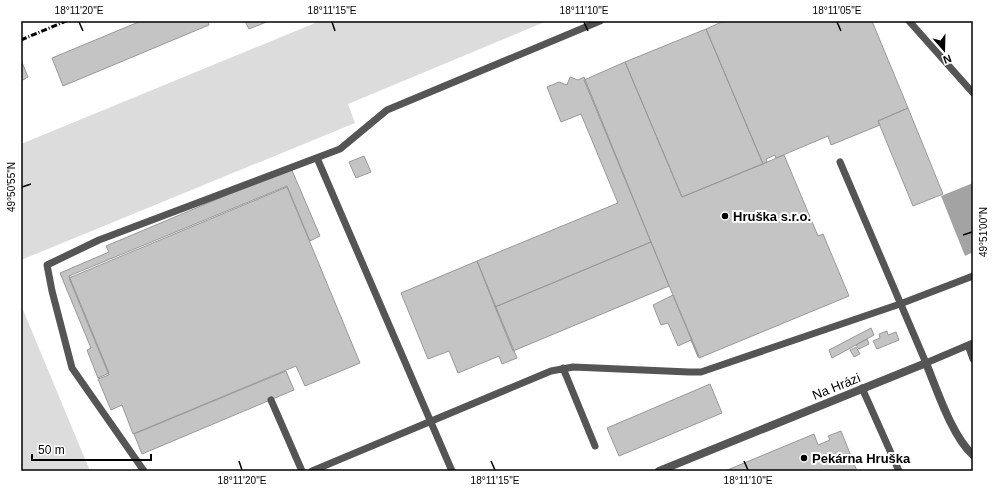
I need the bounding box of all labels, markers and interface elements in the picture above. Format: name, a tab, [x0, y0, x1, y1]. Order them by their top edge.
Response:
text: 18°11'20"E	[55, 5, 104, 16]
text: 18°11'15"E	[308, 5, 357, 16]
text: 18°11'10"E	[560, 5, 609, 16]
text: 18°11'05"E	[813, 5, 862, 16]
north arrow	[924, 30, 964, 70]
text: N	[942, 52, 953, 66]
text: 49°50'55"N	[6, 162, 17, 212]
text: 49°51'00"N	[978, 207, 989, 257]
place label: Hruška s.r.o.	[733, 209, 811, 224]
marker: Hruška s.r.o.	[720, 211, 730, 221]
street label: Na Hrázi	[810, 370, 863, 403]
scale bar	[32, 436, 151, 462]
text: 50 m	[38, 443, 65, 457]
place label: Pekárna Hruška	[812, 451, 911, 466]
marker: Pekárna Hruška	[799, 453, 809, 463]
text: 18°11'20"E	[218, 475, 267, 486]
text: 18°11'15"E	[471, 475, 520, 486]
text: 18°11'10"E	[724, 475, 773, 486]

